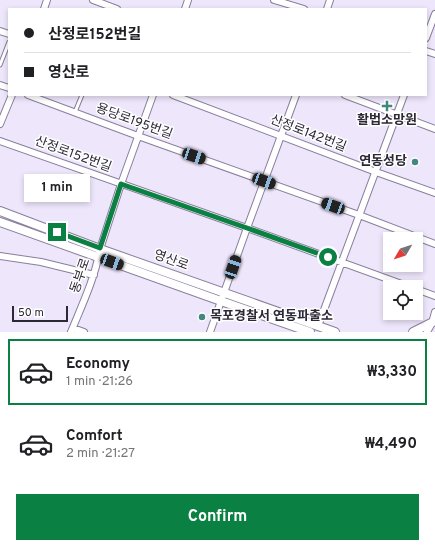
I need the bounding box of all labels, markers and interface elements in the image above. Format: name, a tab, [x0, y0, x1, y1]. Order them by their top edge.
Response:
text: 산정로152번길	[48, 26, 141, 45]
text: 영산로	[48, 64, 89, 83]
marker: 활법소망원	[381, 100, 393, 112]
street label: 용당로195번길	[93, 101, 175, 143]
street label: 산정로142번길	[268, 112, 348, 156]
place label: 활법소망원	[357, 112, 417, 129]
street label: 산정로152번길	[32, 134, 114, 176]
car	[181, 146, 207, 166]
place label: 연동성당	[359, 154, 407, 170]
marker: 연동성당	[410, 157, 420, 167]
car	[251, 171, 277, 191]
callout: 1 min	[24, 174, 90, 202]
text: 1 min	[41, 180, 73, 196]
car	[320, 196, 346, 216]
route end	[48, 223, 66, 241]
north arrow	[383, 232, 423, 272]
map controls	[383, 232, 423, 320]
street label: 영산로	[151, 247, 191, 275]
route start	[319, 248, 337, 266]
car	[99, 252, 125, 272]
car	[223, 254, 243, 280]
street label: 동부로	[68, 256, 94, 296]
button: locate	[383, 280, 423, 320]
scale bar	[12, 304, 68, 323]
text: 50 m	[18, 306, 44, 320]
place label: 목포경찰서 연동파출소	[210, 309, 333, 325]
marker: 목포경찰서 연동파출소	[197, 312, 207, 322]
icon: car	[18, 354, 54, 390]
text: Economy	[66, 355, 130, 374]
text: ₩3,330	[367, 363, 417, 382]
text: 1 min · 21:26	[66, 374, 133, 390]
icon: car	[18, 426, 54, 462]
text: Comfort	[66, 427, 123, 446]
text: ₩4,490	[365, 435, 417, 454]
text: 2 min · 21:27	[66, 446, 135, 462]
button: Confirm	[16, 494, 419, 540]

